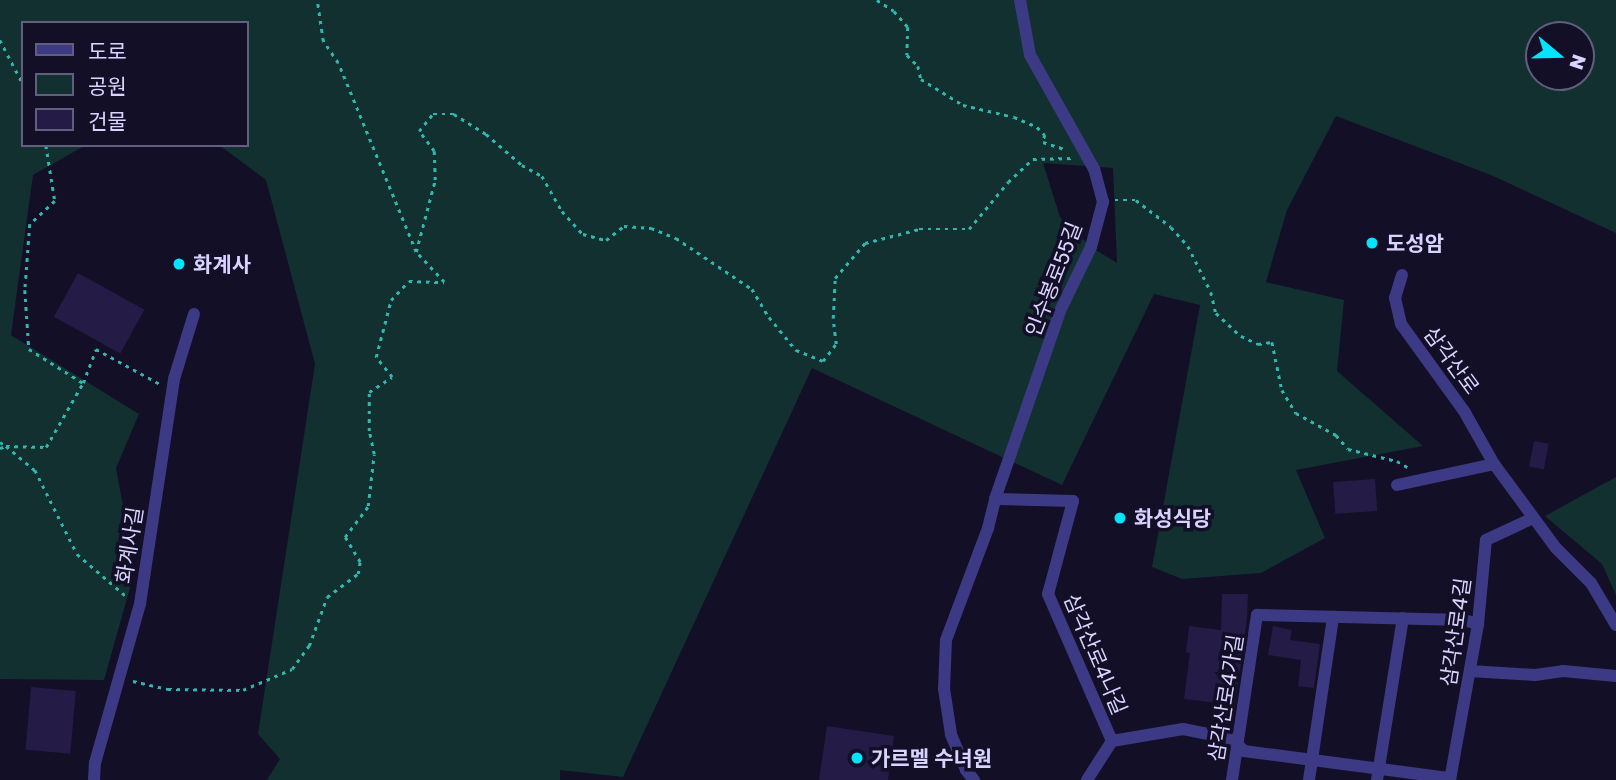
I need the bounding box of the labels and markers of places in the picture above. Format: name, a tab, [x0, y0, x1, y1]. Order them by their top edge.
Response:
place label: 도성암	[1386, 230, 1444, 256]
marker: 도성암	[1364, 235, 1380, 251]
place label: 화계사	[193, 251, 251, 277]
marker: 화계사	[171, 256, 187, 272]
place label: 화성식당	[1134, 505, 1211, 531]
marker: 화성식당	[1112, 510, 1128, 526]
place label: 가르멜 수녀원	[871, 745, 992, 771]
marker: 가르멜 수녀원	[849, 750, 865, 766]

